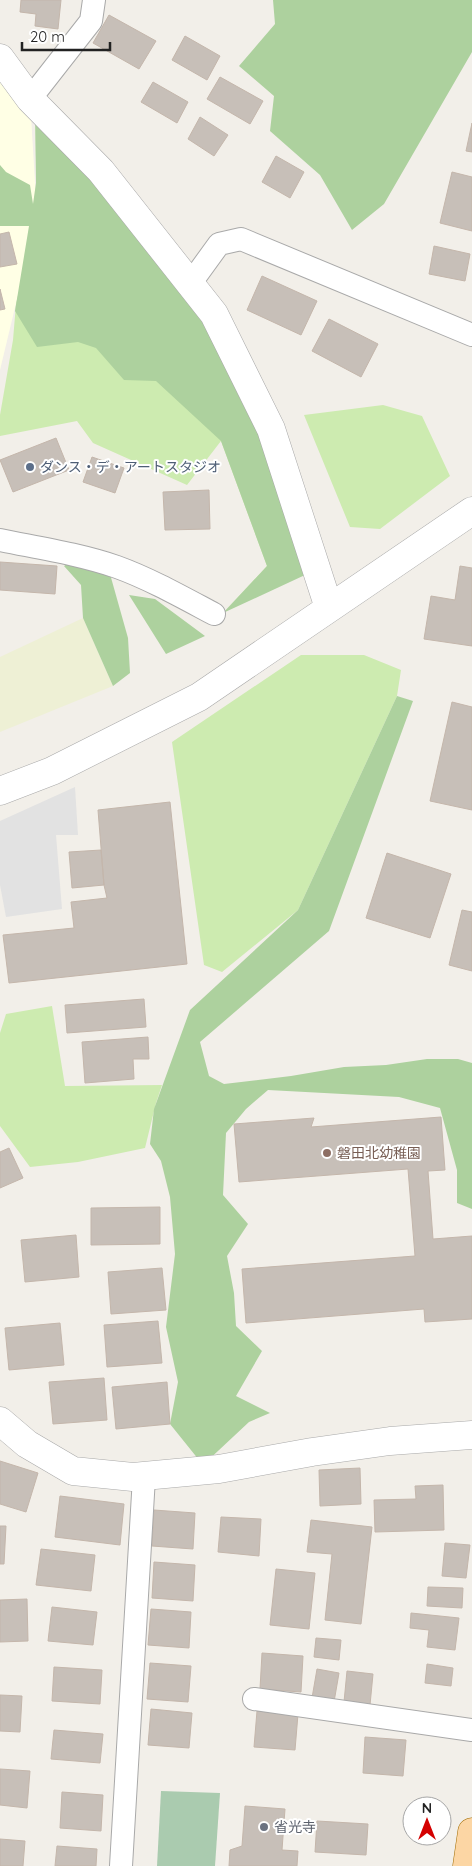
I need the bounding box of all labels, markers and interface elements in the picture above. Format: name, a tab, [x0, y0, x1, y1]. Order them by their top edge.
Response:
scale bar	[22, 20, 110, 52]
text: 20 m	[30, 27, 65, 46]
place label: ダンス・デ・アートスタジオ	[40, 458, 221, 476]
marker: ダンス・デ・アートスタジオ	[24, 461, 36, 473]
place label: 磐田北幼稚園	[337, 1144, 421, 1162]
marker: 磐田北幼稚園	[321, 1147, 333, 1159]
north arrow	[402, 1796, 452, 1846]
text: N	[422, 1799, 432, 1817]
place label: 省光寺	[274, 1818, 316, 1836]
marker: 省光寺	[258, 1821, 270, 1833]

